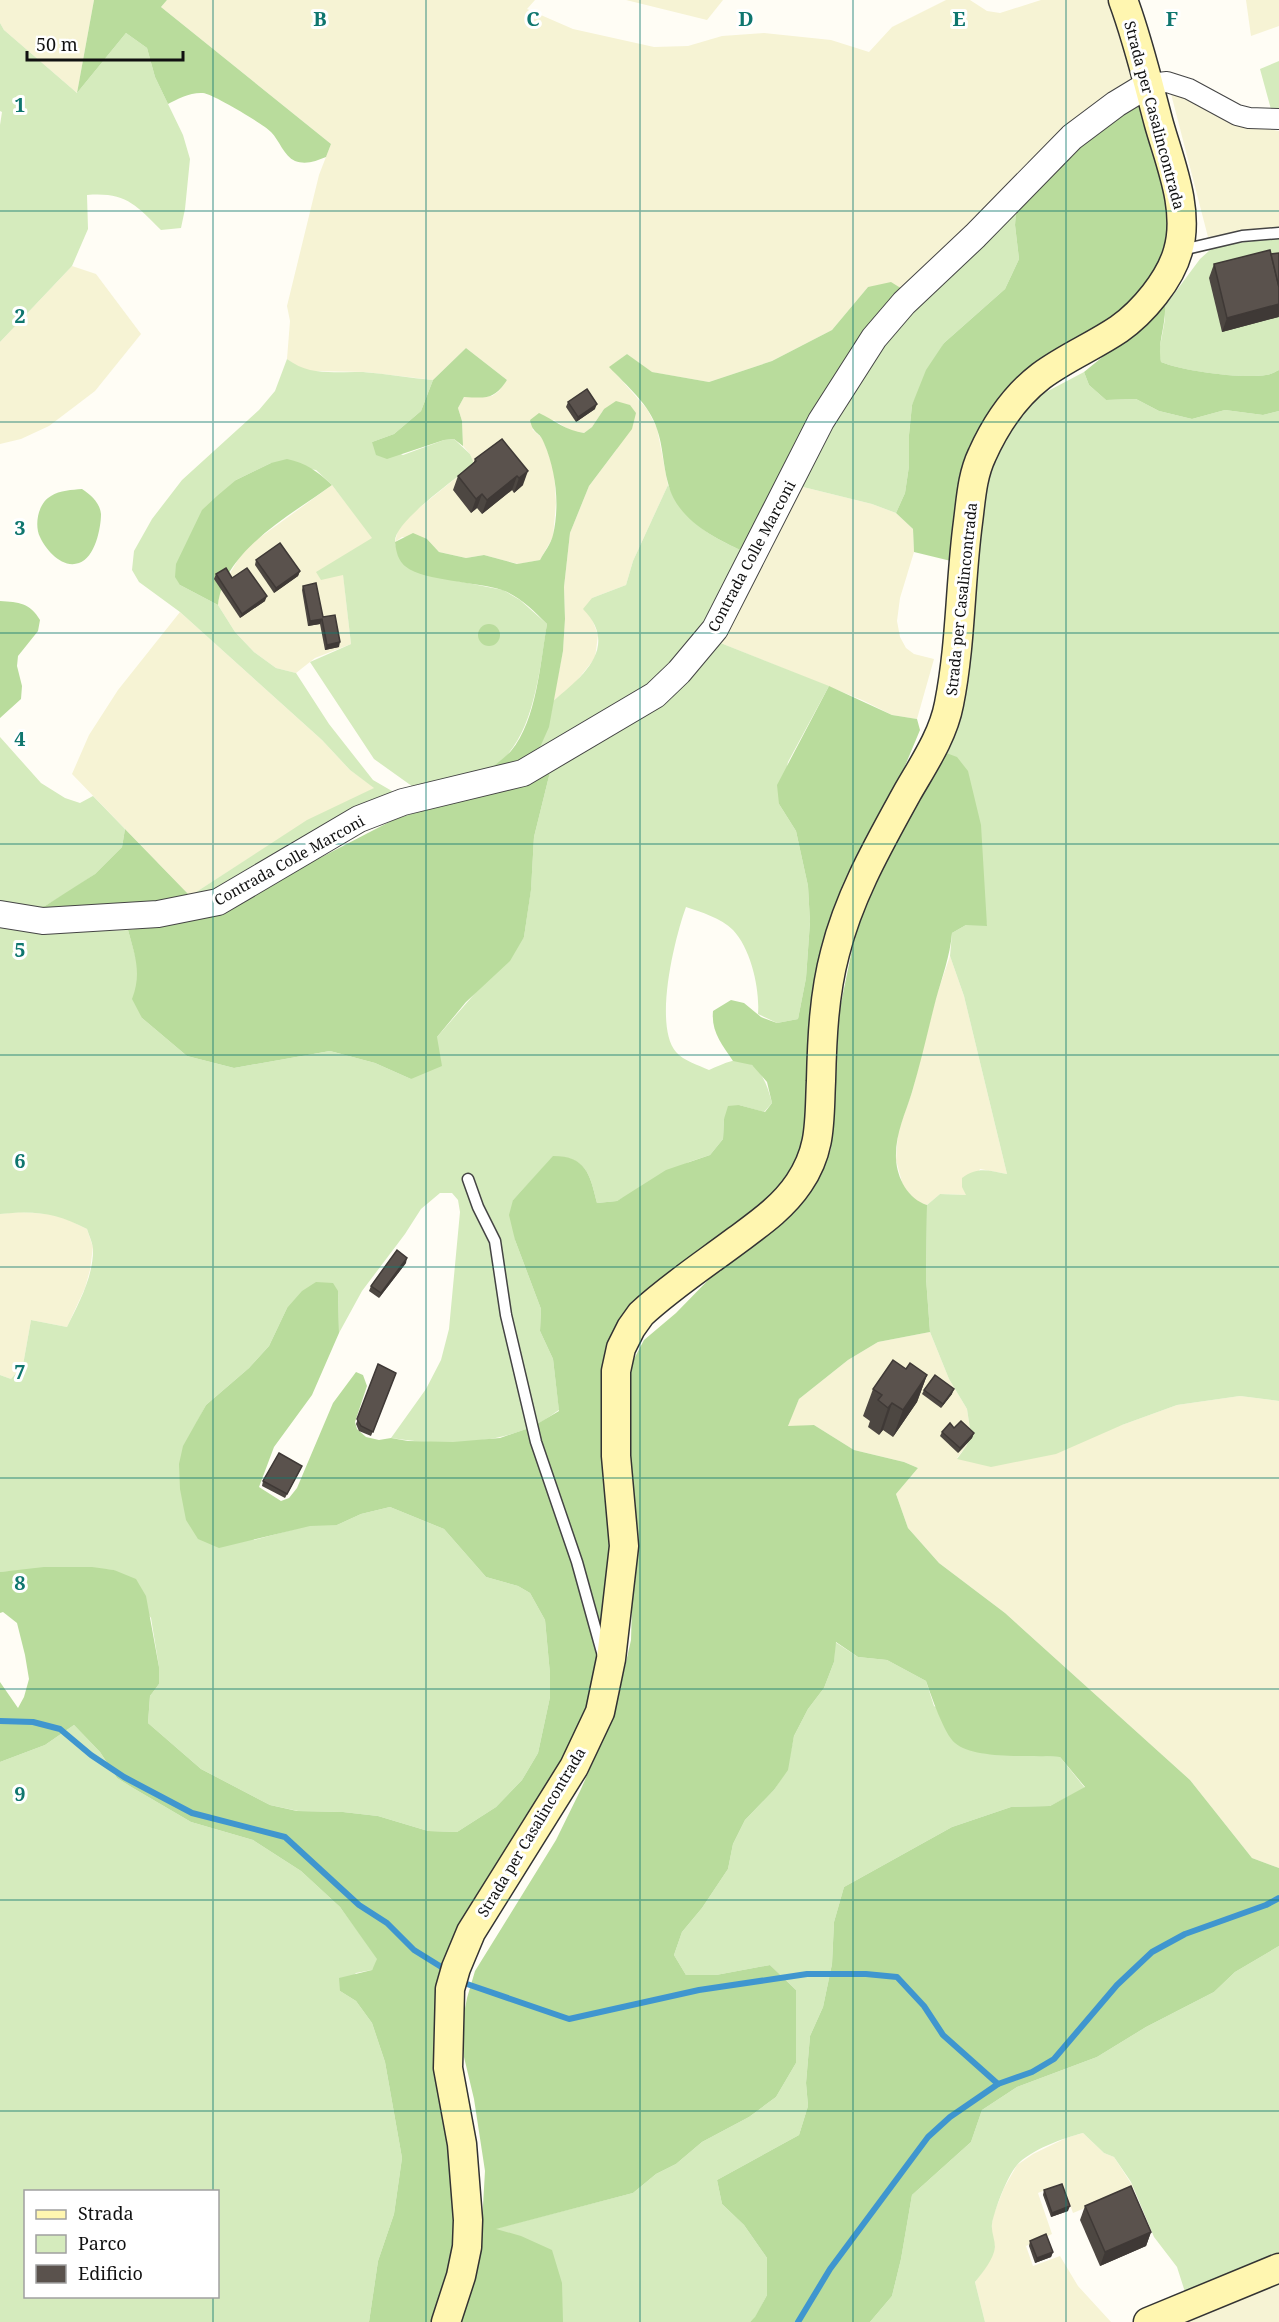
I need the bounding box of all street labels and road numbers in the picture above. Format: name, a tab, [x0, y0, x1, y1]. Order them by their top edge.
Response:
street label: Strada per Casalincontrada	[1120, 19, 1190, 211]
street label: Contrada Colle Marconi	[703, 477, 800, 635]
street label: Strada per Casalincontrada	[941, 501, 981, 697]
street label: Contrada Colle Marconi	[210, 810, 368, 910]
street label: Strada per Casalincontrada	[472, 1744, 590, 1920]

